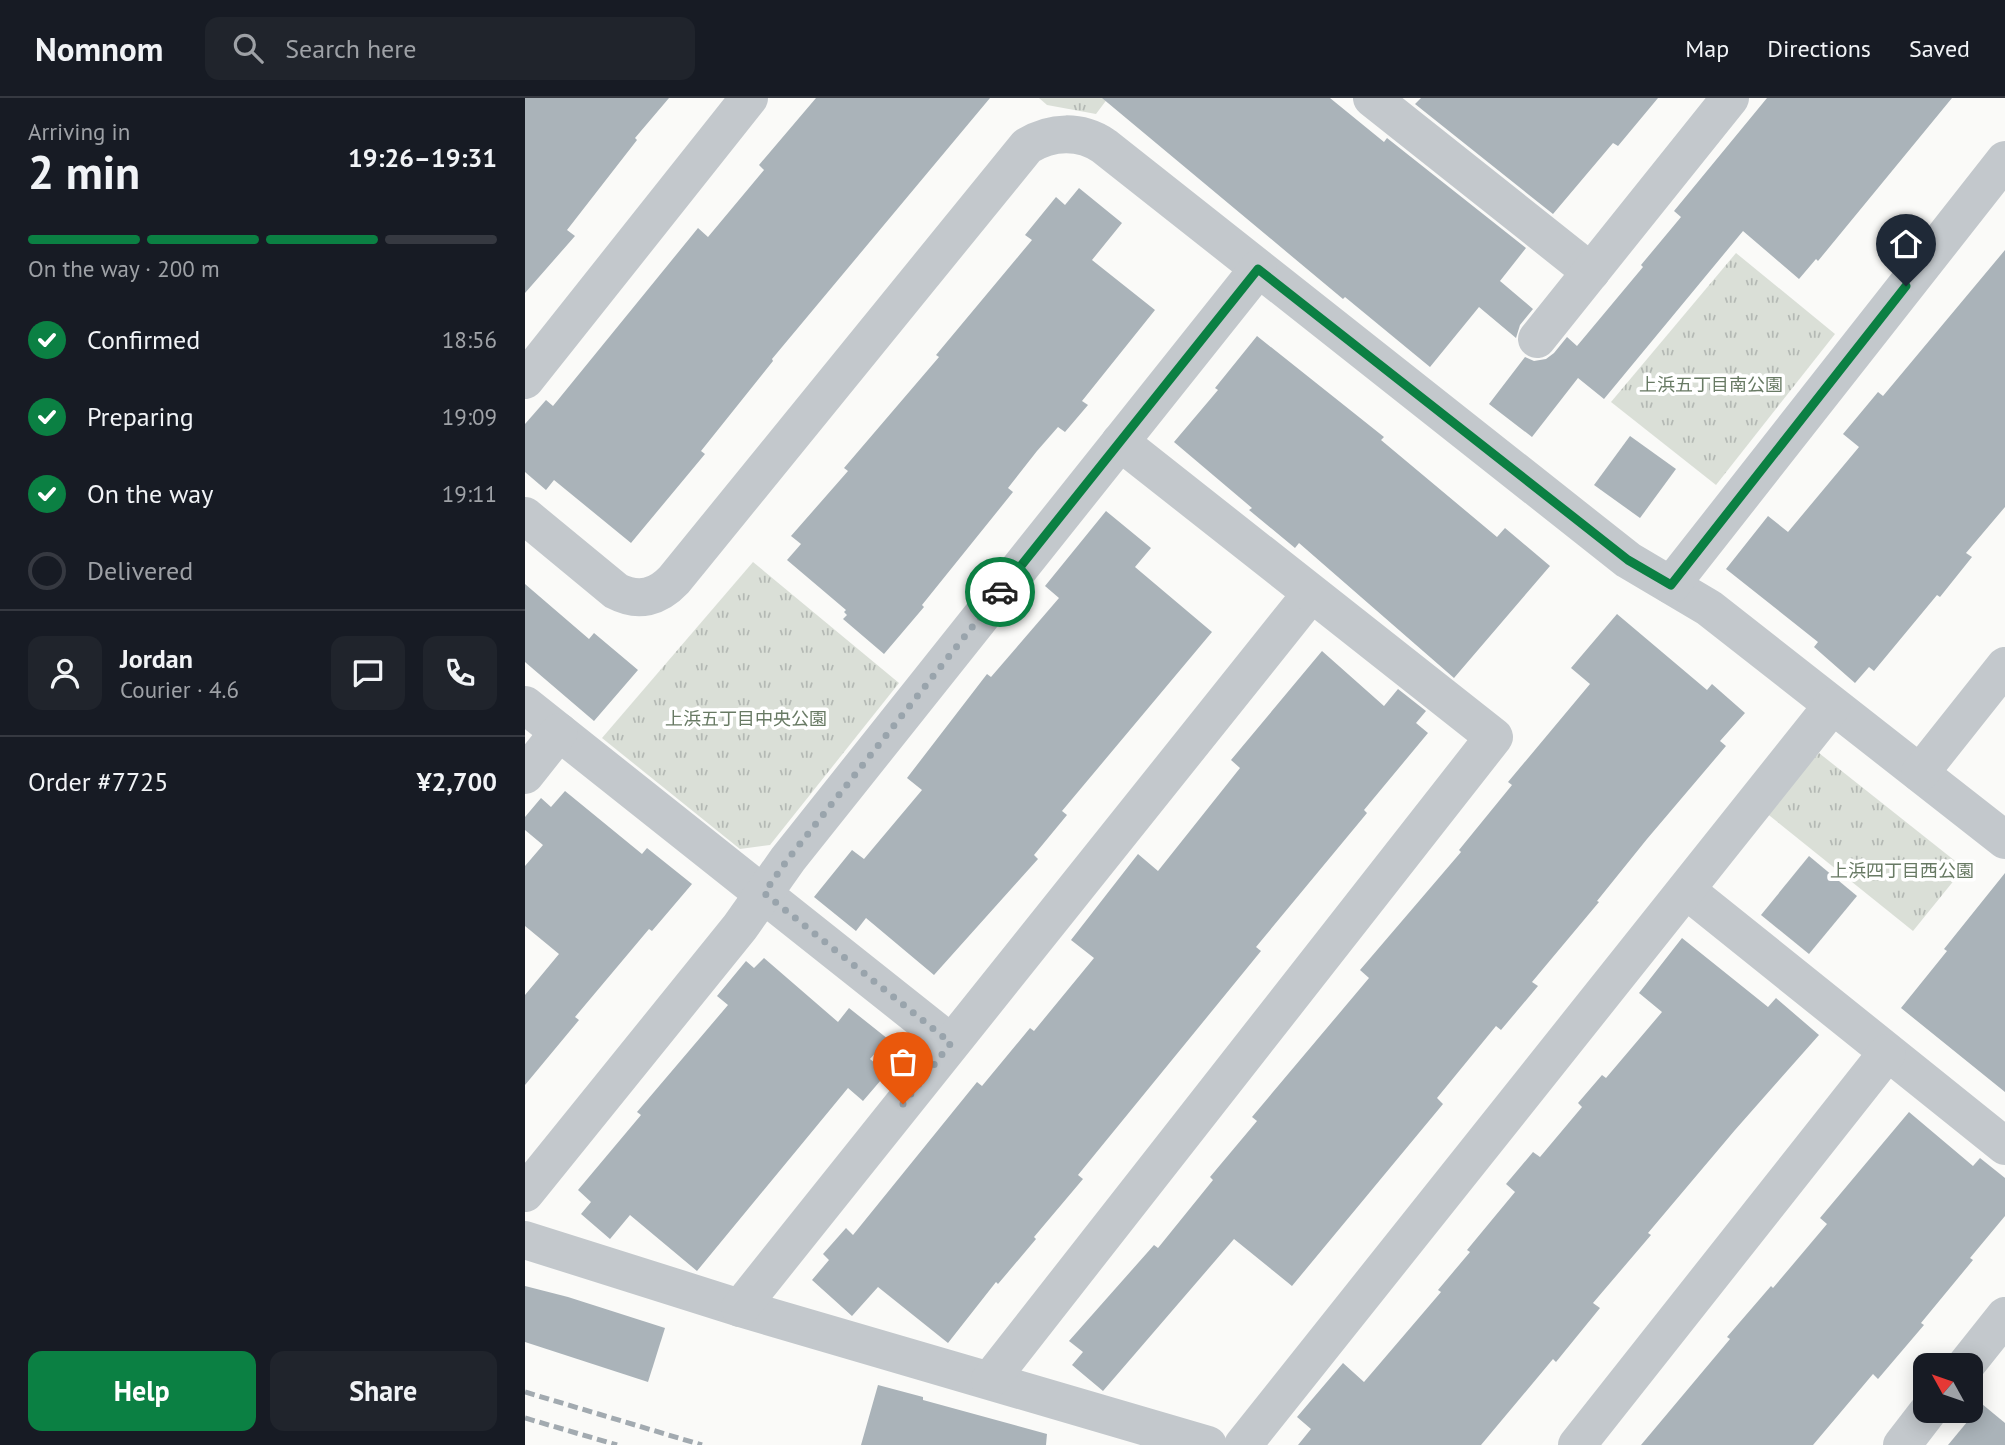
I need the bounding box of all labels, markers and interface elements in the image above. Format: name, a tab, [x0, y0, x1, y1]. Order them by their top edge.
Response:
search box	[205, 17, 695, 80]
text: Nomnom	[35, 27, 163, 70]
icon: search	[229, 29, 267, 67]
text: Search here	[285, 32, 416, 65]
text: Map	[1685, 33, 1729, 64]
text: Directions	[1767, 33, 1871, 64]
text: Saved	[1909, 33, 1970, 64]
text: Arriving in	[28, 117, 130, 146]
text: 19:26–19:31	[348, 141, 497, 174]
text: 2 min	[28, 142, 140, 202]
pin	[1876, 214, 1936, 286]
icon: home	[1887, 225, 1925, 263]
text: On the way · 200 m	[28, 254, 220, 283]
icon: check	[28, 321, 66, 359]
text: Confirmed	[87, 323, 200, 356]
text: 18:56	[442, 325, 497, 354]
park label: 上浜五丁目南公園	[1639, 373, 1783, 396]
icon: check	[28, 398, 66, 436]
text: Preparing	[87, 400, 194, 433]
text: 19:09	[442, 402, 497, 431]
icon: check	[28, 475, 66, 513]
text: On the way	[87, 477, 213, 510]
text: 19:11	[442, 479, 497, 508]
text: Delivered	[87, 554, 193, 587]
courier	[965, 557, 1035, 627]
icon: car	[981, 573, 1019, 611]
button: person	[28, 636, 102, 710]
button: chat	[331, 636, 405, 710]
button: phone	[423, 636, 497, 710]
text: Jordan	[120, 642, 193, 675]
text: Courier · 4.6	[120, 675, 239, 704]
park label: 上浜五丁目中央公園	[665, 707, 827, 730]
text: Order #7725	[28, 765, 168, 798]
text: ¥2,700	[417, 765, 497, 798]
park label: 上浜四丁目西公園	[1830, 859, 1974, 882]
pin	[873, 1032, 933, 1104]
icon: bag	[884, 1043, 922, 1081]
button: Help	[28, 1351, 256, 1431]
button: Share	[270, 1351, 497, 1431]
north arrow	[1913, 1353, 1983, 1423]
map controls	[1913, 1353, 1983, 1423]

